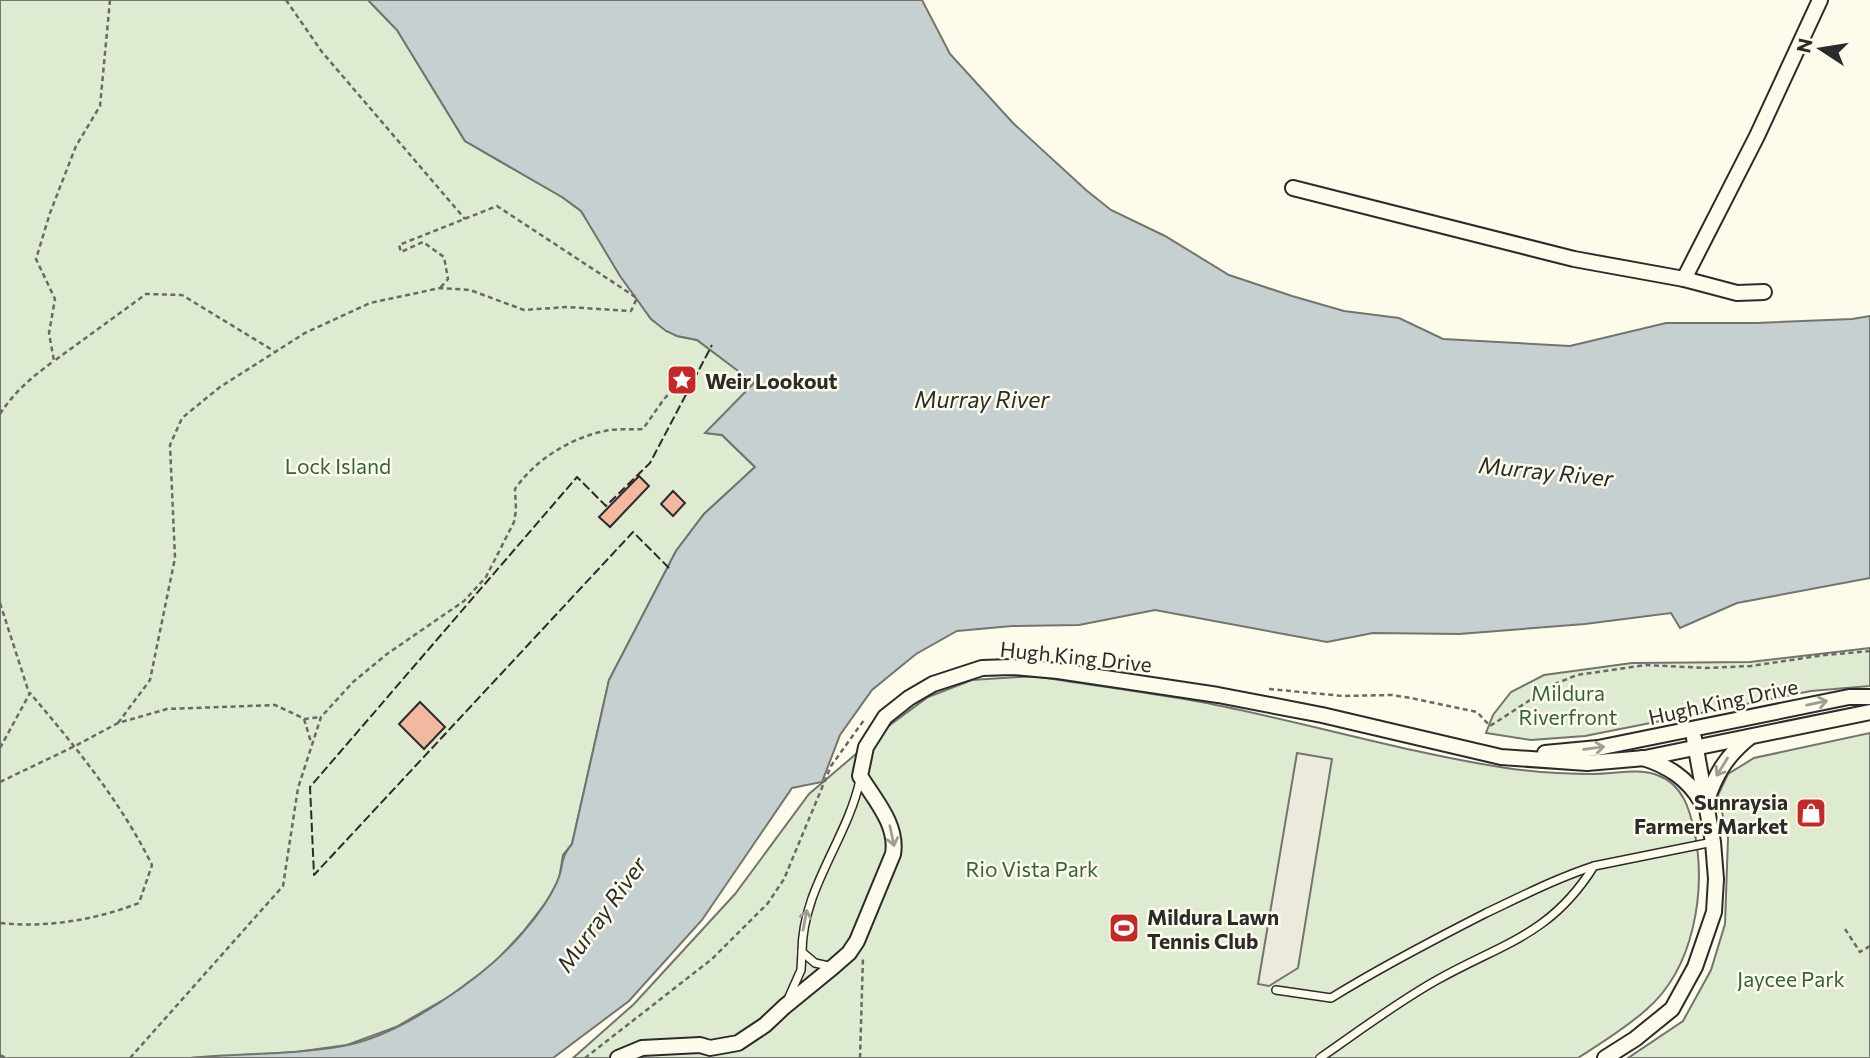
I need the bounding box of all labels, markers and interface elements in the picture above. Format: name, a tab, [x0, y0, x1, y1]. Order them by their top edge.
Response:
north arrow	[1786, 14, 1856, 84]
text: N	[1791, 36, 1817, 55]
place icon: Weir Lookout	[665, 363, 699, 397]
place label: Weir Lookout	[705, 368, 837, 393]
water label: Murray River	[914, 385, 1050, 413]
water label: Murray River	[1477, 450, 1615, 492]
park label: Lock Island	[285, 453, 391, 478]
street label: Hugh King Drive	[999, 636, 1153, 676]
street label: Hugh King Drive	[1646, 673, 1800, 729]
park label: Mildura Riverfront	[1519, 680, 1617, 729]
one-way arrow	[1805, 696, 1828, 710]
one-way arrow	[1582, 742, 1605, 755]
one-way arrow	[1714, 757, 1729, 776]
place label: Sunraysia Farmers Market	[1634, 789, 1788, 838]
shop icon: Sunraysia Farmers Market	[1794, 796, 1828, 830]
one-way arrow	[887, 824, 900, 846]
water label: Murray River	[550, 851, 652, 977]
park label: Rio Vista Park	[966, 856, 1098, 881]
place label: Mildura Lawn Tennis Club	[1147, 904, 1279, 953]
one-way arrow	[799, 909, 812, 932]
sports icon: Mildura Lawn Tennis Club	[1107, 911, 1141, 945]
park label: Jaycee Park	[1737, 966, 1845, 991]

